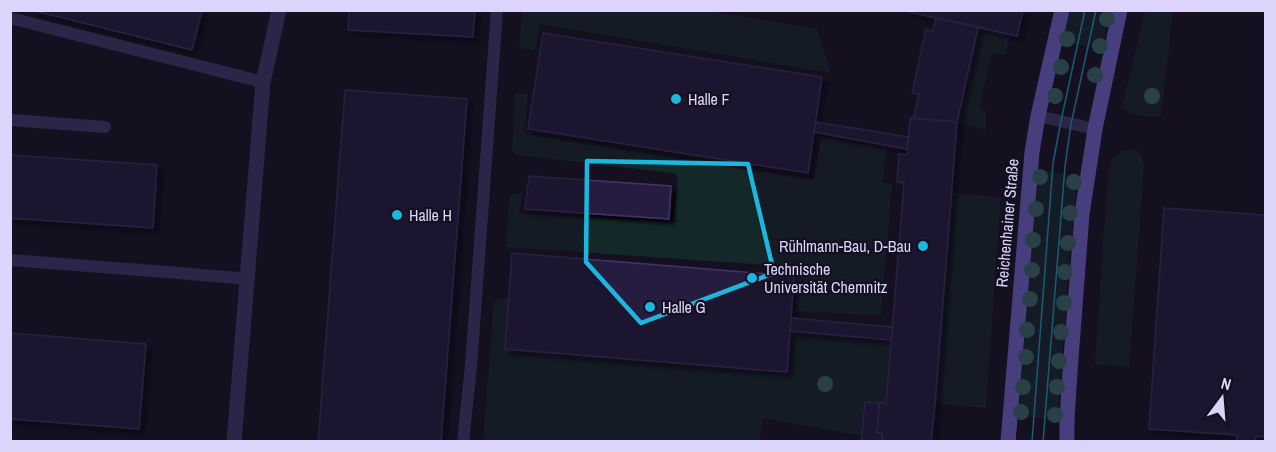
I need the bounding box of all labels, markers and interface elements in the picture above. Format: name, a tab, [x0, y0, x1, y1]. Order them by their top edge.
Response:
place label: Halle F	[688, 88, 730, 110]
marker: Halle F	[669, 92, 683, 106]
street label: Reichenhainer Straße	[990, 158, 1024, 288]
place label: Halle H	[409, 204, 452, 226]
marker: Halle H	[390, 208, 404, 222]
place label: Rühlmann-Bau, D-Bau	[779, 235, 911, 257]
marker: Rühlmann-Bau, D-Bau	[916, 239, 930, 253]
place label: Technische Universität Chemnitz	[764, 258, 888, 298]
marker: Technische Universität Chemnitz	[745, 271, 759, 285]
place label: Halle G	[662, 296, 706, 318]
marker: Halle G	[643, 300, 657, 314]
north arrow	[1192, 368, 1252, 428]
text: N	[1219, 372, 1234, 395]

